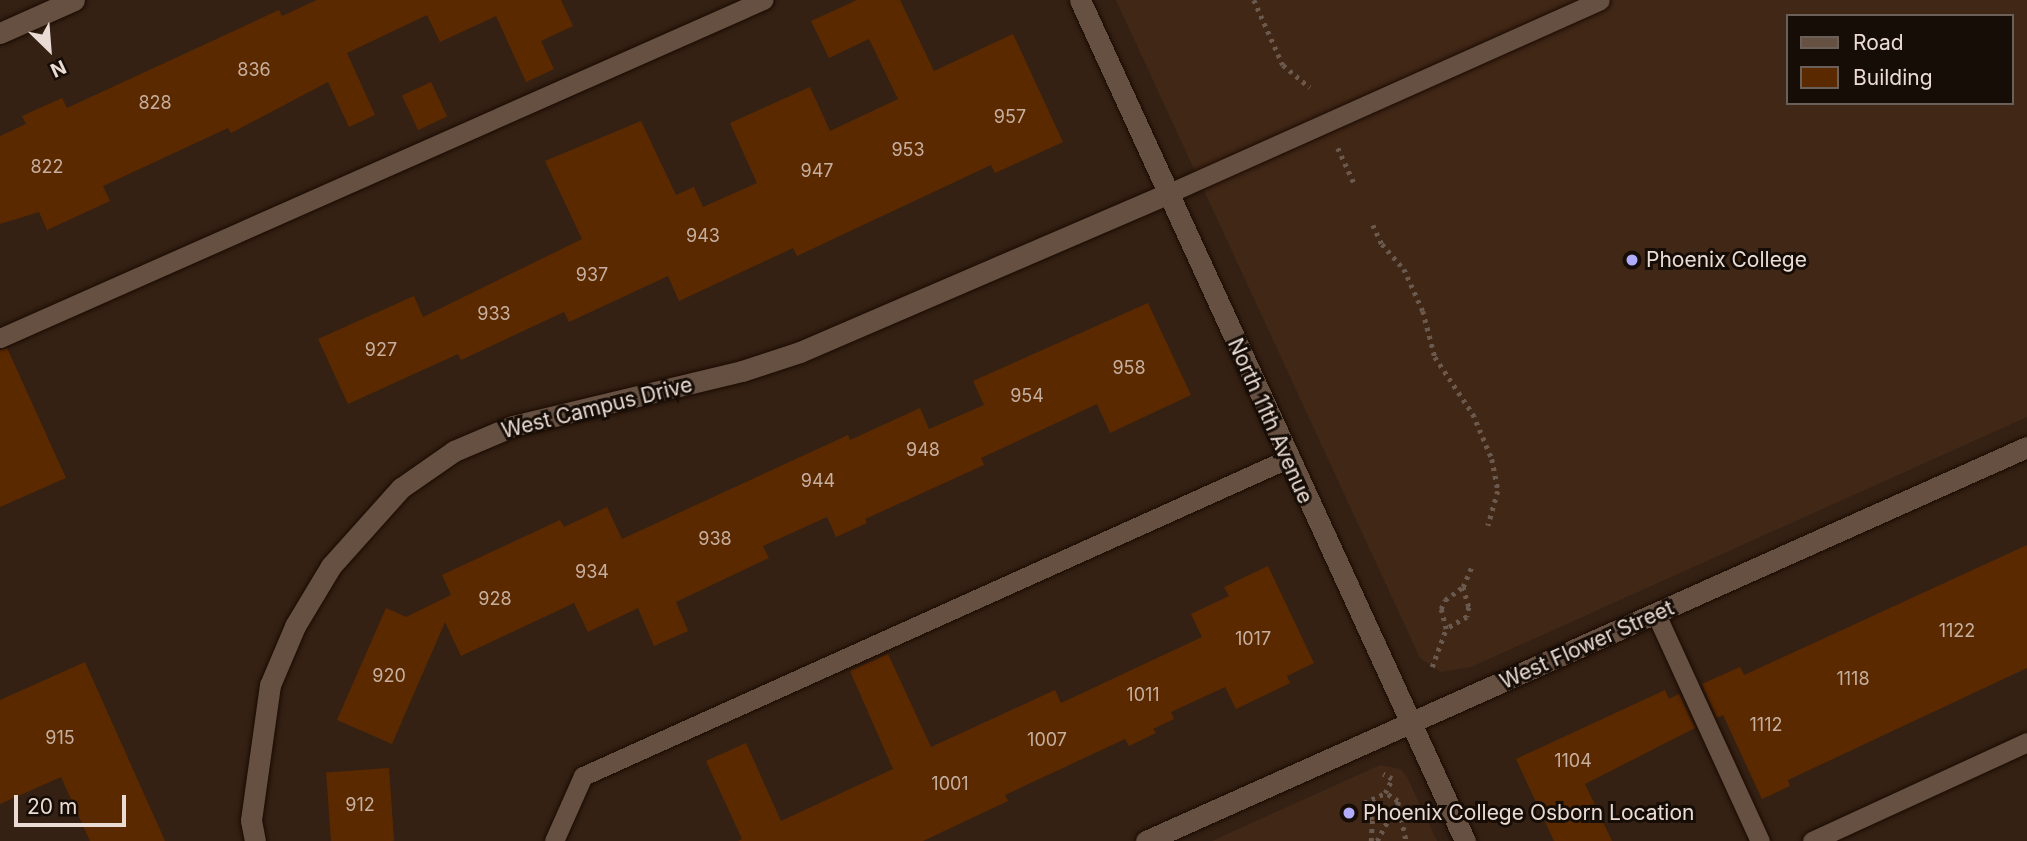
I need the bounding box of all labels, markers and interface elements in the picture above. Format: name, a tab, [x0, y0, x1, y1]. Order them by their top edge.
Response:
north arrow	[14, 14, 84, 84]
legend	[1786, 14, 2013, 105]
text: Road	[1853, 30, 1904, 55]
text: N	[47, 55, 70, 82]
house number: 836	[237, 59, 271, 81]
text: Building	[1853, 65, 1933, 90]
house number: 828	[138, 92, 172, 114]
house number: 957	[994, 106, 1026, 128]
house number: 953	[891, 139, 925, 161]
house number: 822	[30, 156, 64, 178]
house number: 947	[801, 160, 833, 182]
house number: 943	[686, 225, 720, 247]
place label: Phoenix College	[1646, 247, 1807, 273]
marker: Phoenix College	[1624, 252, 1640, 268]
house number: 937	[576, 264, 608, 286]
house number: 933	[477, 303, 511, 325]
street label: North 11th Avenue	[1222, 334, 1318, 508]
house number: 927	[365, 339, 397, 361]
house number: 958	[1112, 357, 1146, 379]
street label: West Campus Drive	[499, 372, 695, 444]
house number: 954	[1010, 385, 1044, 407]
house number: 948	[906, 439, 940, 461]
house number: 944	[801, 470, 835, 492]
house number: 938	[698, 528, 732, 550]
house number: 934	[575, 561, 609, 583]
house number: 928	[478, 588, 512, 610]
street label: West Flower Street	[1496, 595, 1678, 695]
house number: 1122	[1939, 620, 1975, 642]
house number: 1017	[1235, 628, 1271, 650]
house number: 920	[372, 665, 406, 687]
house number: 1118	[1836, 668, 1870, 690]
house number: 1011	[1126, 684, 1160, 706]
house number: 1112	[1750, 714, 1782, 736]
house number: 915	[45, 727, 75, 749]
house number: 1007	[1027, 729, 1067, 751]
house number: 1104	[1554, 750, 1592, 772]
house number: 1001	[931, 773, 969, 795]
scale bar	[18, 782, 130, 826]
text: 20 m	[27, 794, 77, 819]
house number: 912	[345, 794, 375, 816]
place label: Phoenix College Osborn Location	[1363, 800, 1694, 826]
marker: Phoenix College Osborn Location	[1341, 805, 1357, 821]

